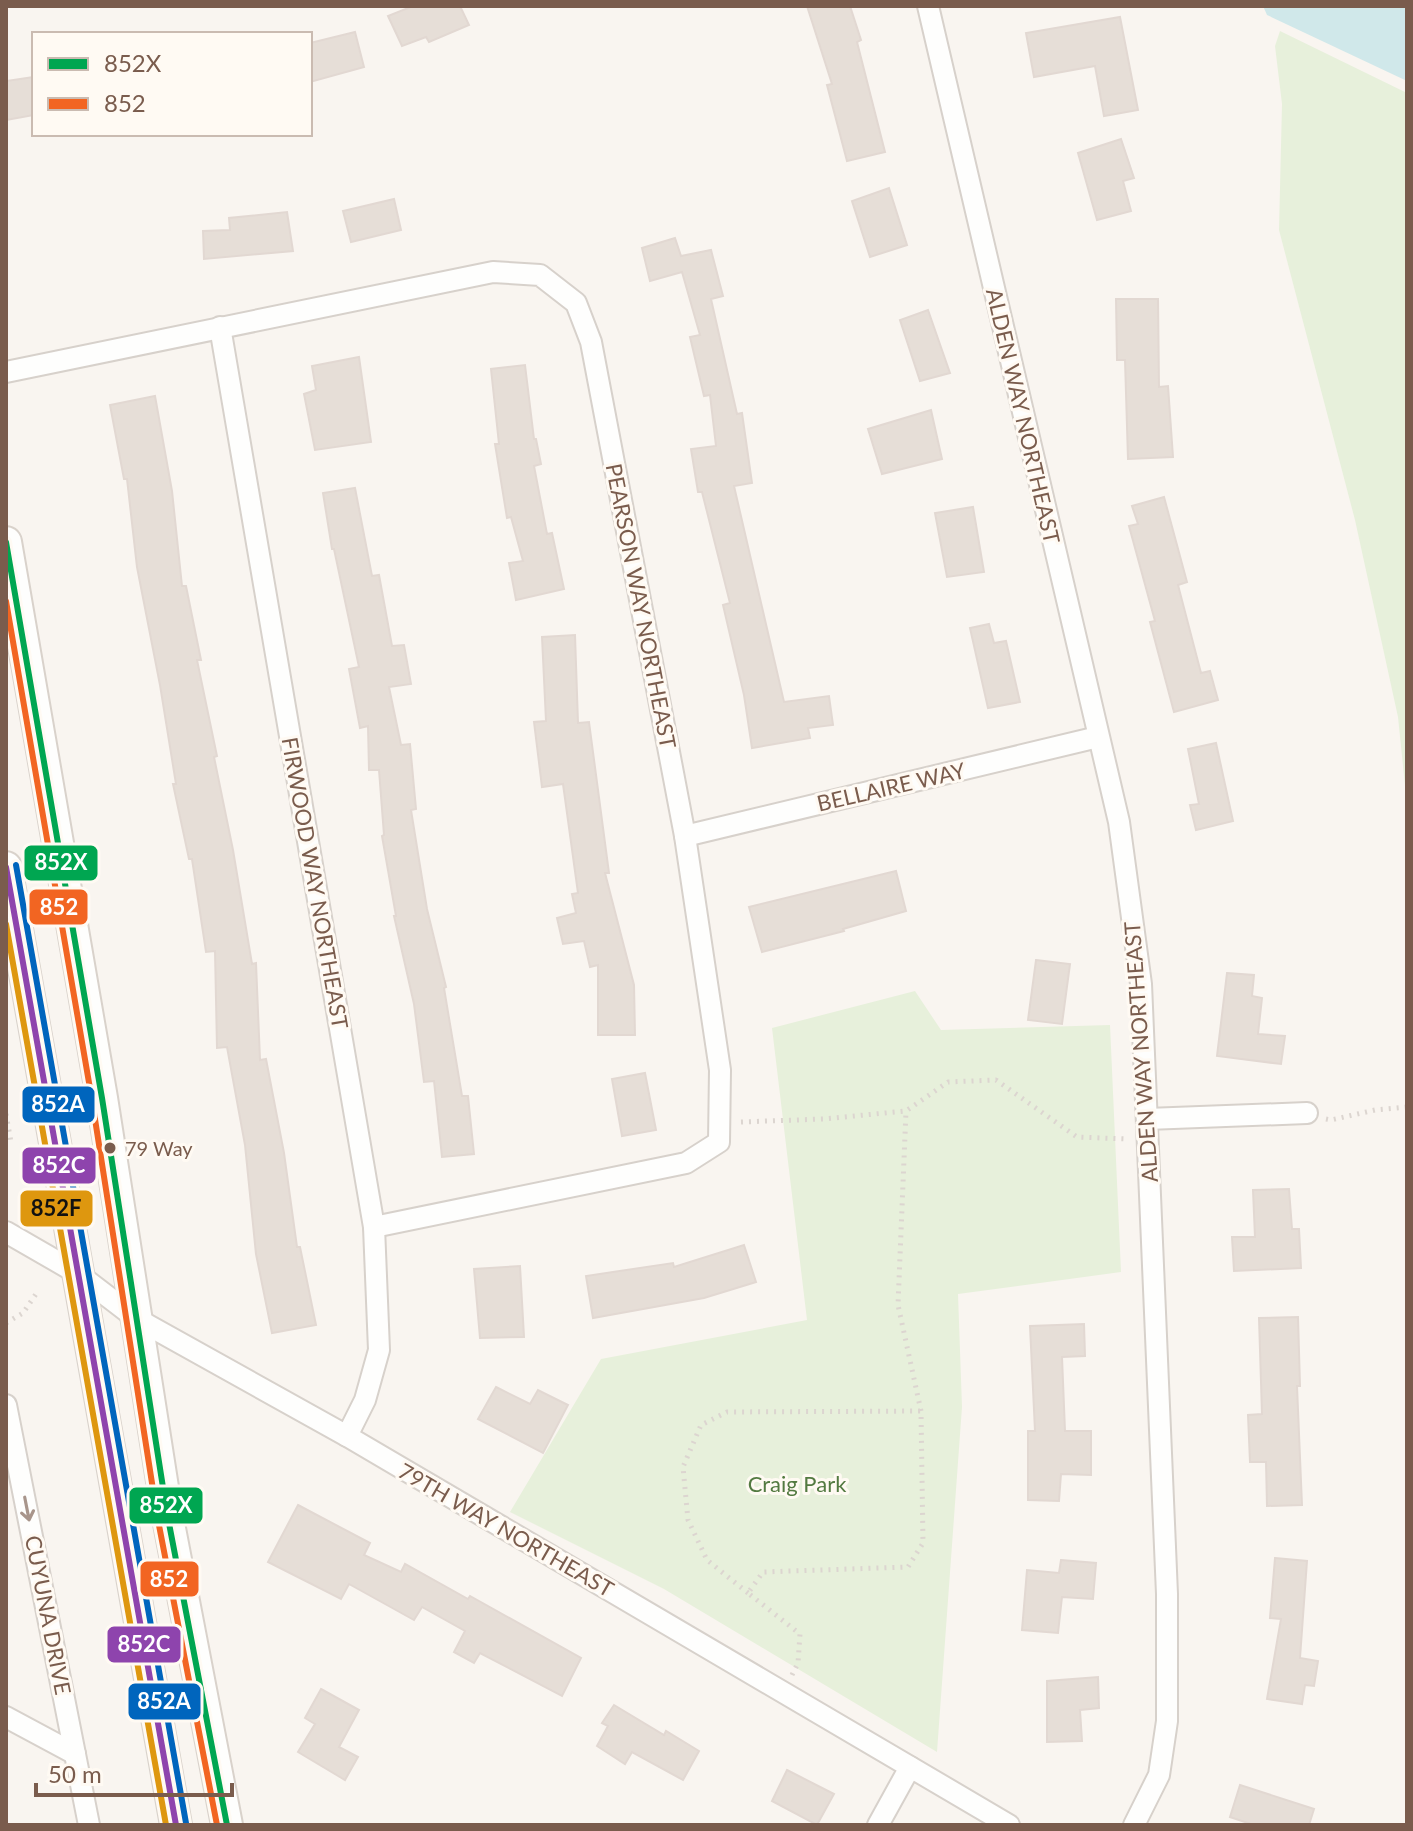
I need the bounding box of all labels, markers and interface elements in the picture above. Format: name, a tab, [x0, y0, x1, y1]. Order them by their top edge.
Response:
legend	[32, 32, 312, 136]
text: 852X	[104, 48, 162, 77]
text: 852	[104, 88, 146, 117]
street label: ALDEN WAY NORTHEAST	[981, 285, 1066, 546]
street label: PEARSON WAY NORTHEAST	[601, 461, 682, 751]
street label: FIRWOOD WAY NORTHEAST	[277, 735, 354, 1031]
street label: BELLAIRE WAY	[814, 756, 968, 817]
line badge: 852X	[23, 844, 99, 882]
text: 852X	[34, 848, 88, 875]
line badge: 852	[28, 888, 89, 926]
text: 852	[40, 893, 78, 920]
street label: ALDEN WAY NORTHEAST	[1118, 921, 1163, 1183]
line badge: 852A	[21, 1085, 96, 1124]
text: 852A	[31, 1090, 85, 1117]
place label: 79 Way	[125, 1136, 193, 1160]
marker: 79 Way	[102, 1140, 118, 1156]
line badge: 852C	[21, 1146, 97, 1185]
text: 852C	[33, 1151, 86, 1178]
line badge: 852F	[19, 1189, 94, 1228]
text: 852F	[31, 1194, 81, 1221]
street label: 79TH WAY NORTHEAST	[394, 1457, 619, 1602]
park label: Craig Park	[748, 1470, 847, 1497]
line badge: 852X	[128, 1486, 204, 1525]
text: 852X	[139, 1491, 193, 1518]
one-way arrow	[20, 1496, 35, 1521]
street label: CUYUNA DRIVE	[20, 1533, 77, 1697]
line badge: 852	[139, 1560, 200, 1598]
text: 852	[150, 1565, 188, 1592]
line badge: 852C	[106, 1625, 182, 1664]
text: 852C	[118, 1630, 171, 1657]
line badge: 852A	[127, 1682, 202, 1721]
text: 852A	[137, 1687, 191, 1714]
scale bar	[36, 1747, 232, 1797]
text: 50 m	[48, 1759, 102, 1788]

